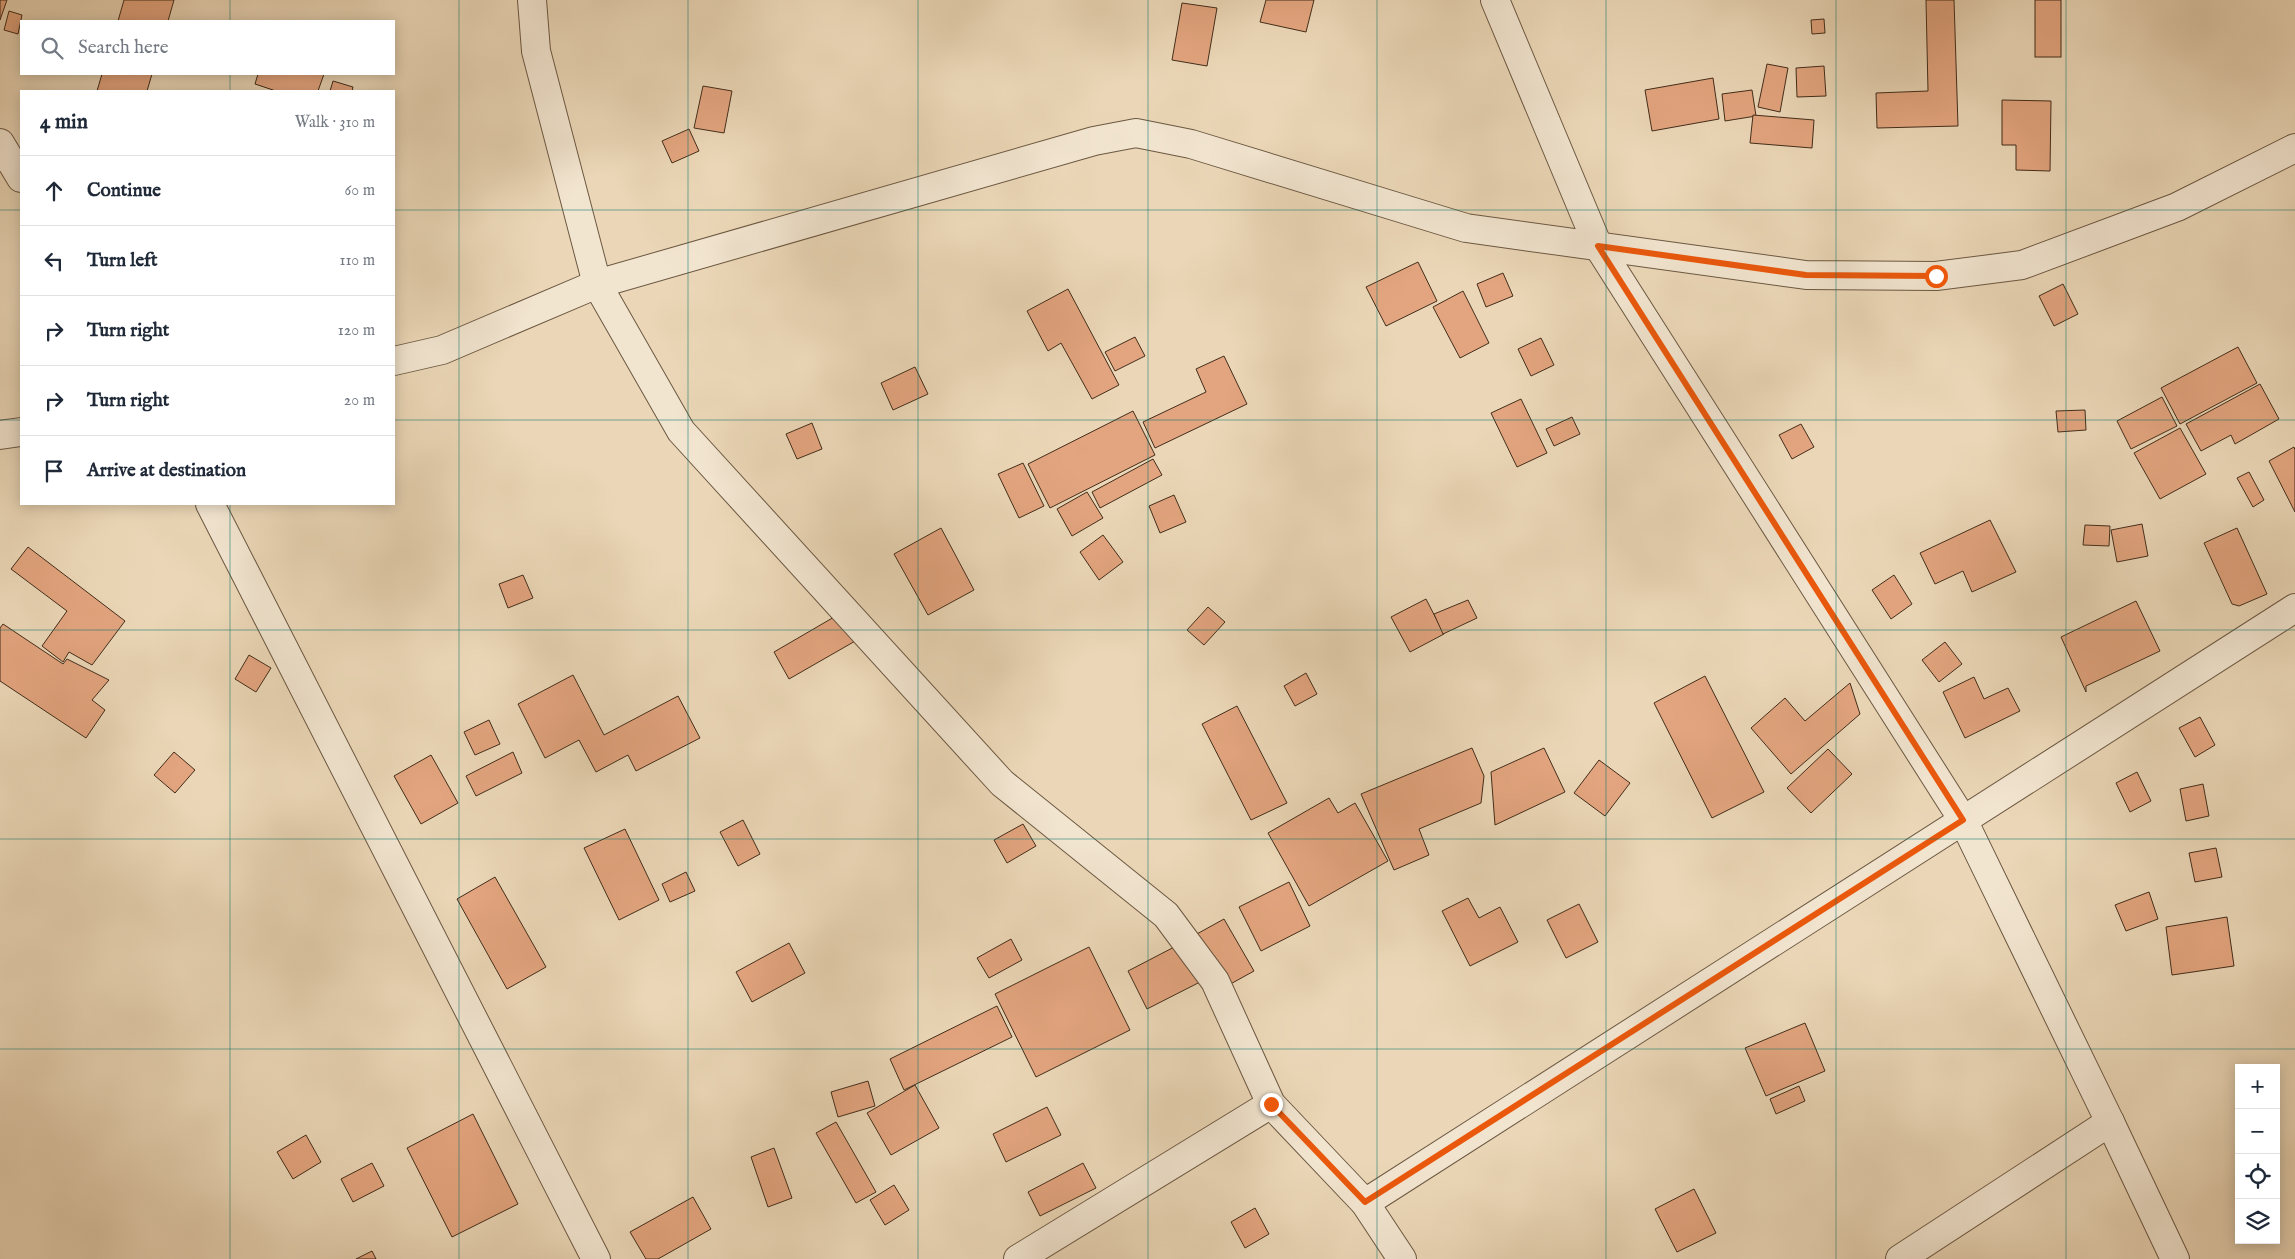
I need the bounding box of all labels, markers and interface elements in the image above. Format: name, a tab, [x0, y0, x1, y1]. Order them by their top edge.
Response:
search box	[20, 20, 395, 75]
icon: search	[38, 34, 66, 62]
text: Search here	[78, 36, 169, 60]
text: 4 min	[40, 109, 88, 136]
text: Walk · 310 m	[295, 113, 375, 133]
icon: ahead	[40, 177, 68, 205]
text: Continue	[87, 179, 161, 203]
text: 60 m	[345, 181, 375, 201]
icon: left	[40, 247, 68, 275]
text: Turn left	[87, 249, 158, 273]
text: 110 m	[339, 251, 375, 271]
route start	[1925, 265, 1948, 288]
icon: right	[40, 317, 68, 345]
text: Turn right	[87, 319, 169, 343]
text: 120 m	[338, 321, 375, 341]
icon: right	[40, 387, 68, 415]
text: Turn right	[87, 389, 169, 413]
text: 20 m	[344, 391, 375, 411]
icon: arrive	[40, 457, 68, 485]
text: Arrive at destination	[87, 459, 246, 483]
map controls	[2235, 1064, 2280, 1244]
button: +	[2235, 1064, 2280, 1109]
route end	[1260, 1093, 1283, 1116]
button: −	[2235, 1109, 2280, 1154]
button: locate	[2235, 1154, 2280, 1199]
button: layers	[2235, 1199, 2280, 1244]

